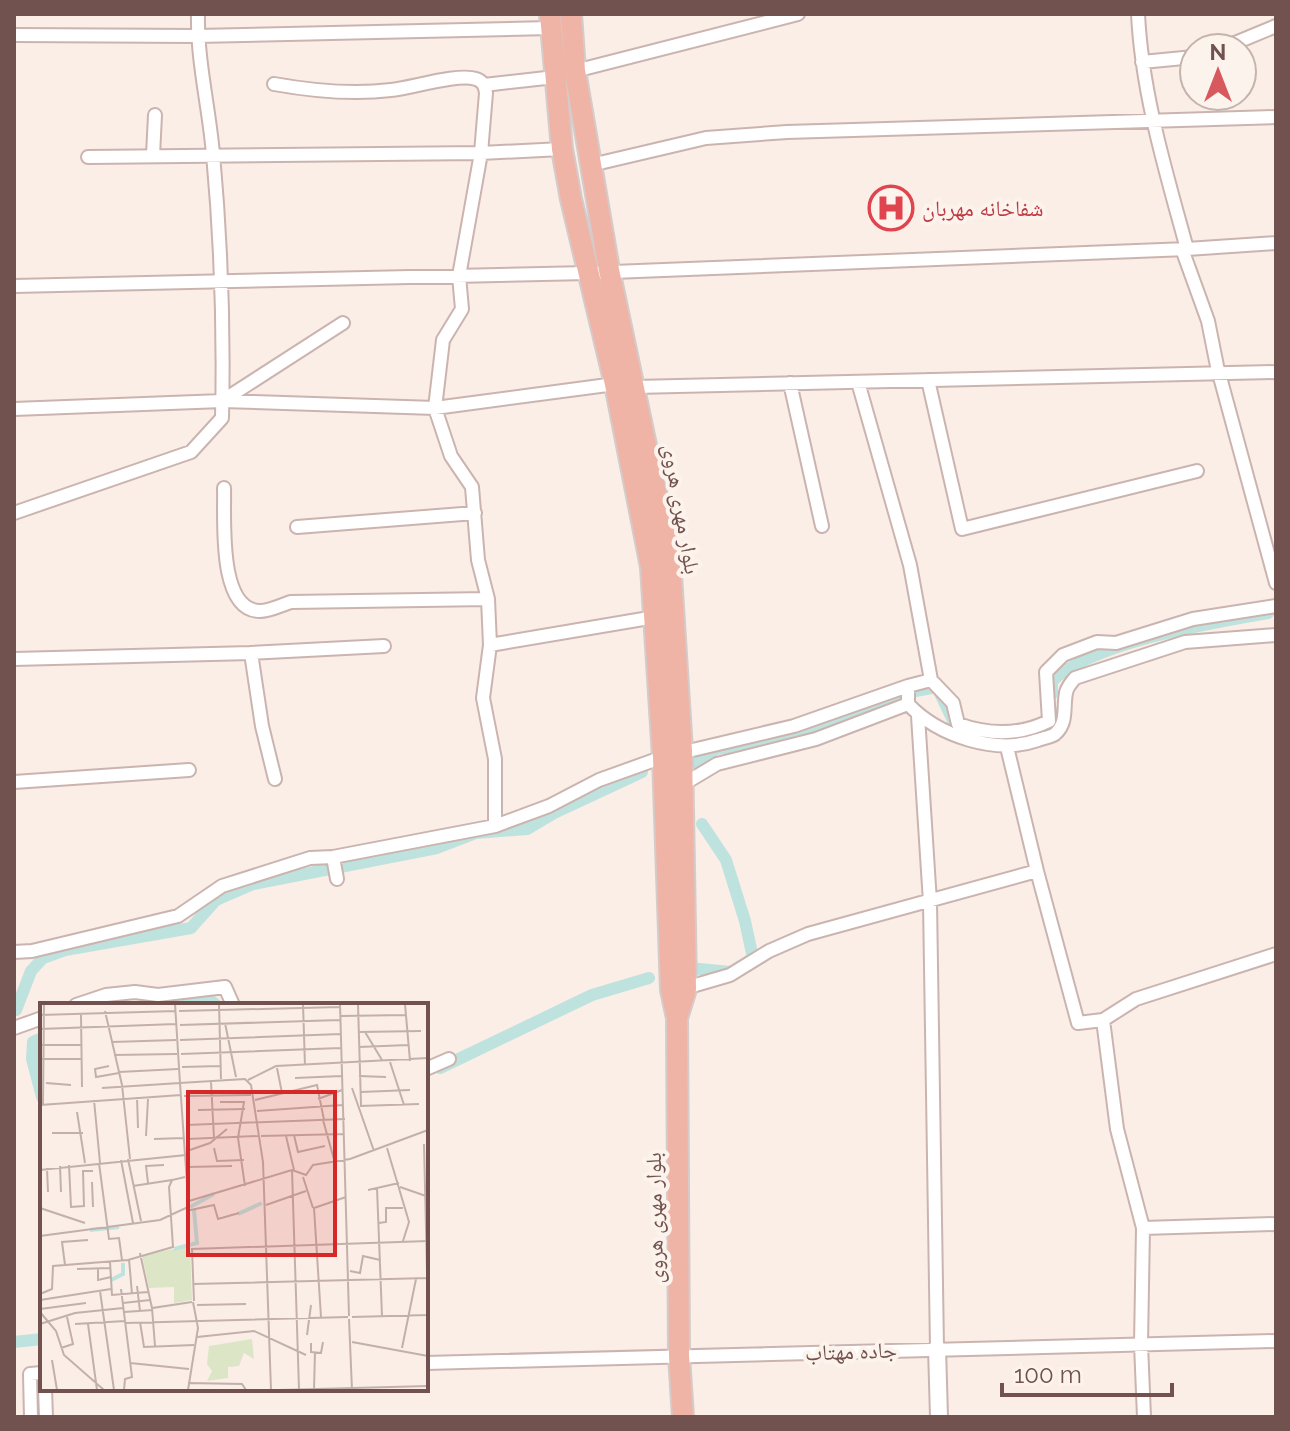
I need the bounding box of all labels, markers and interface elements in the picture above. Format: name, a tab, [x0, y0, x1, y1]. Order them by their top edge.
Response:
north arrow	[1178, 32, 1258, 112]
text: N	[1210, 39, 1226, 65]
hospital icon: شفاخانه مهربان	[867, 184, 915, 232]
place label: شفاخانه مهربان	[922, 195, 1044, 222]
street label: بلوار مهری هروی	[657, 442, 706, 576]
inset map	[40, 1003, 428, 1391]
street label: بلوار مهری هروی	[640, 1152, 669, 1284]
street label: جاده مهتاب	[805, 1336, 897, 1366]
scale bar	[1002, 1347, 1172, 1397]
text: 100 m	[1014, 1360, 1082, 1389]

